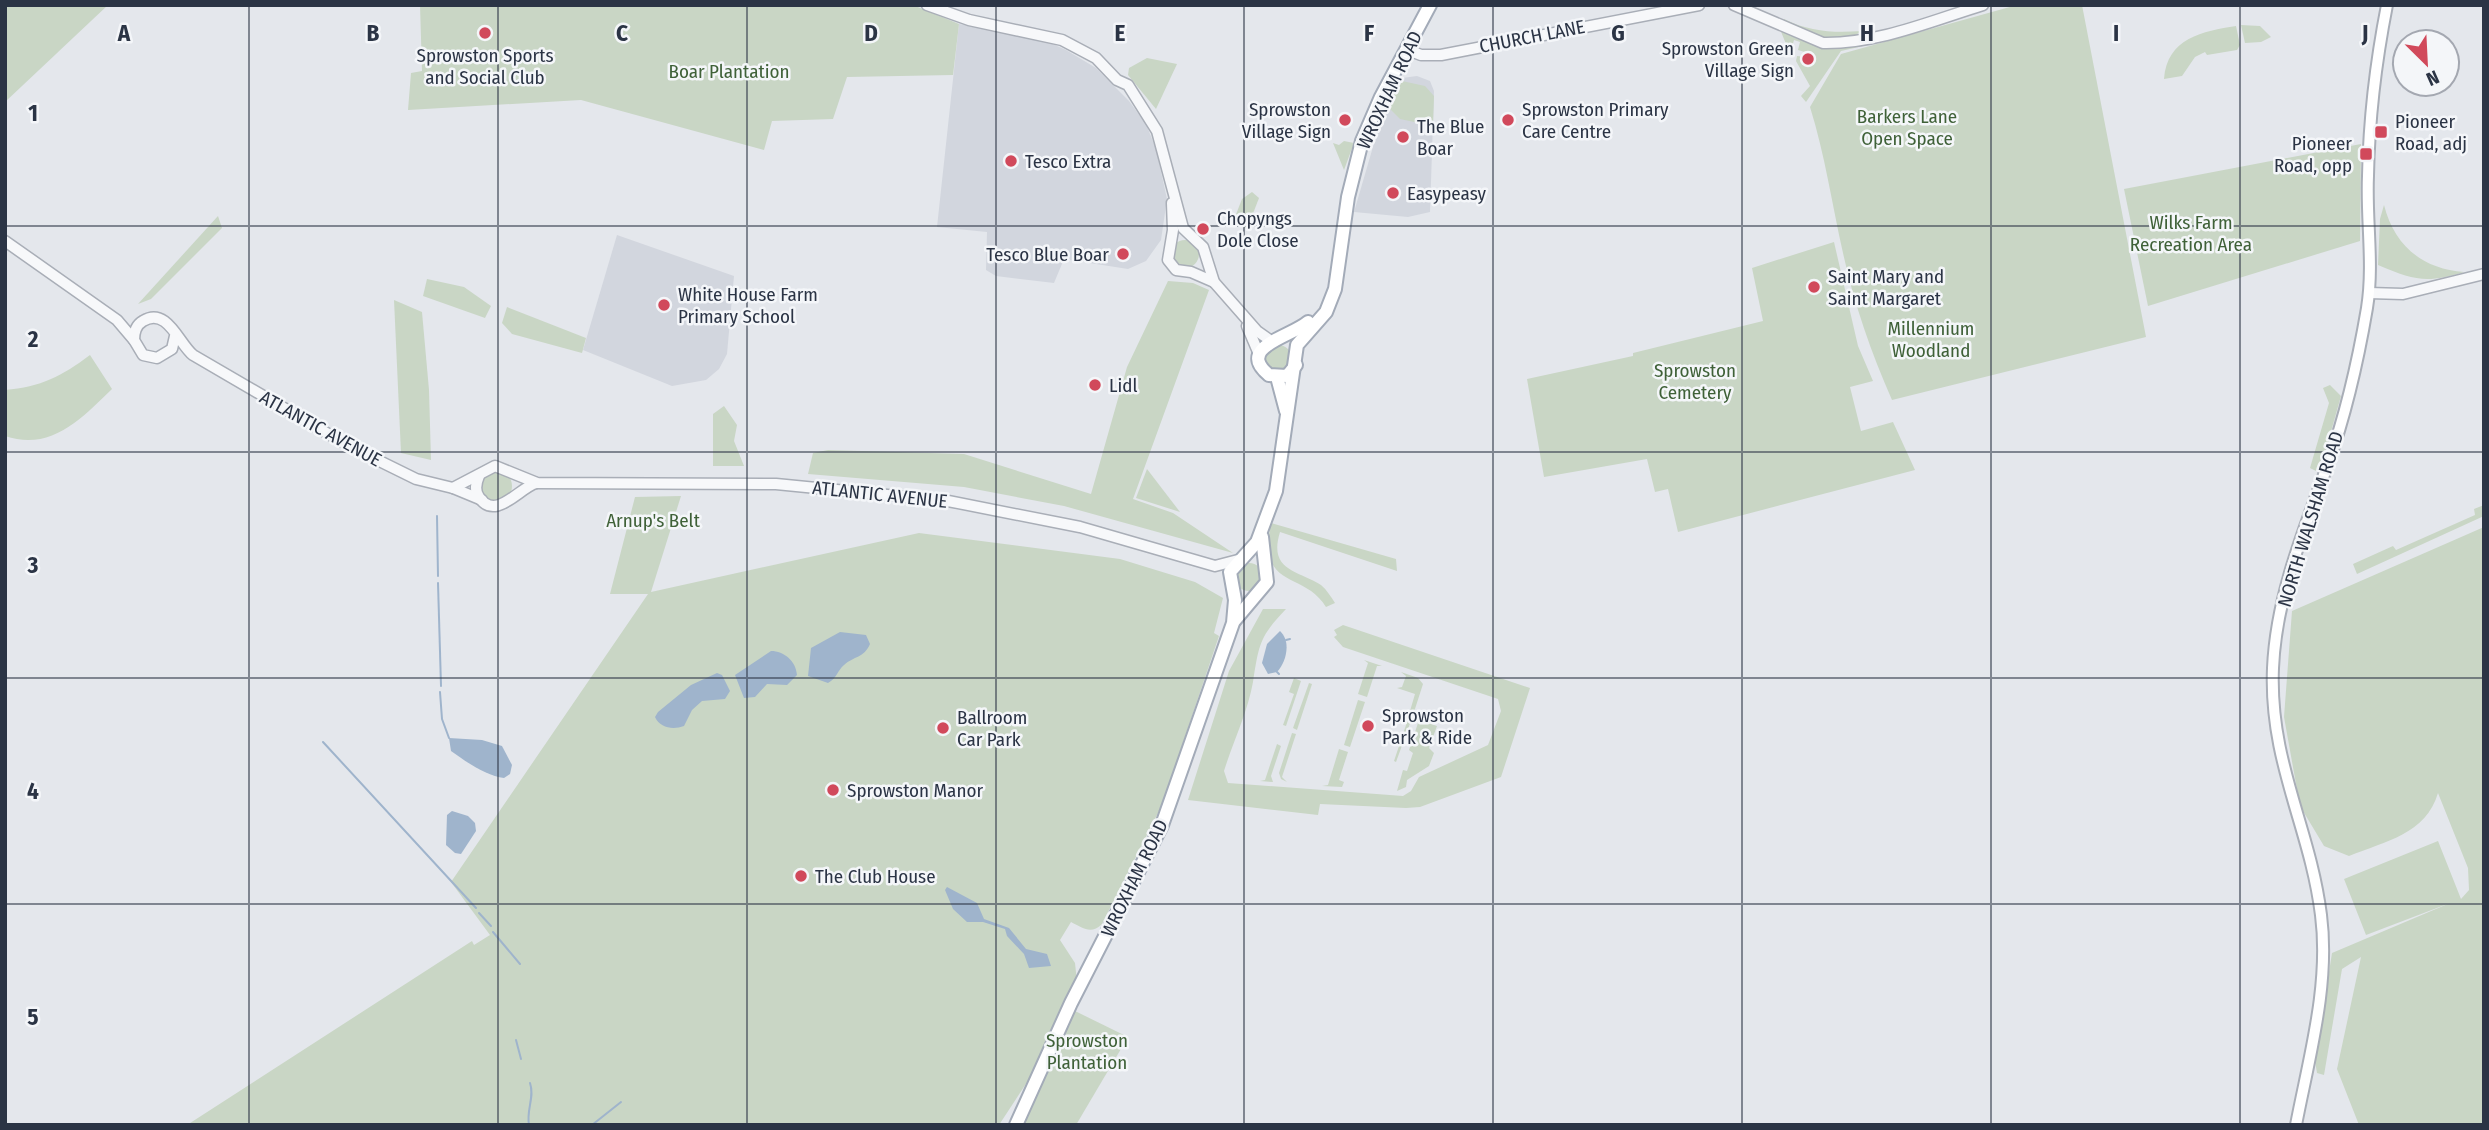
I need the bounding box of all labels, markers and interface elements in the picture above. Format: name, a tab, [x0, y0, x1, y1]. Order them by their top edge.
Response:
street label: CHURCH LANE	[1477, 15, 1587, 58]
text: A	[117, 19, 131, 47]
text: B	[367, 19, 380, 47]
text: C	[616, 19, 628, 47]
text: D	[864, 19, 878, 47]
text: E	[1115, 19, 1126, 47]
text: F	[1364, 19, 1374, 47]
text: G	[1611, 19, 1625, 47]
text: H	[1860, 19, 1874, 47]
text: I	[2113, 19, 2119, 47]
text: J	[2361, 19, 2368, 47]
marker: Sprowston Sports and Social Club	[477, 25, 493, 41]
street label: WROXHAM ROAD	[1352, 27, 1427, 153]
north arrow	[2391, 28, 2461, 98]
place label: Sprowston Green Village Sign	[1662, 37, 1794, 82]
place label: Sprowston Sports and Social Club	[416, 44, 554, 89]
marker: Sprowston Green Village Sign	[1800, 51, 1816, 67]
park label: Boar Plantation	[668, 60, 790, 83]
text: N	[2423, 65, 2443, 91]
place label: Sprowston Village Sign	[1242, 98, 1331, 143]
place label: Sprowston Primary Care Centre	[1522, 98, 1669, 143]
text: 1	[28, 99, 38, 127]
park label: Barkers Lane Open Space	[1857, 105, 1957, 150]
place label: Pioneer Road, adj	[2395, 110, 2467, 155]
marker: Sprowston Village Sign	[1337, 112, 1353, 128]
marker: Sprowston Primary Care Centre	[1500, 112, 1516, 128]
place label: The Blue Boar	[1417, 115, 1484, 160]
marker: Pioneer Road, adj	[2373, 124, 2389, 140]
marker: The Blue Boar	[1395, 129, 1411, 145]
place label: Pioneer Road, opp	[2274, 132, 2352, 177]
marker: Pioneer Road, opp	[2358, 146, 2374, 162]
place label: Tesco Extra	[1025, 150, 1111, 173]
marker: Tesco Extra	[1003, 153, 1019, 169]
place label: Easypeasy	[1407, 182, 1487, 205]
marker: Easypeasy	[1385, 185, 1401, 201]
place label: Chopyngs Dole Close	[1217, 207, 1299, 252]
park label: Wilks Farm Recreation Area	[2130, 211, 2252, 256]
marker: Chopyngs Dole Close	[1195, 221, 1211, 237]
place label: Tesco Blue Boar	[986, 243, 1109, 266]
marker: Tesco Blue Boar	[1115, 246, 1131, 262]
place label: Saint Mary and Saint Margaret	[1828, 265, 1944, 310]
marker: Saint Mary and Saint Margaret	[1806, 279, 1822, 295]
place label: White House Farm Primary School	[678, 283, 818, 328]
marker: White House Farm Primary School	[656, 297, 672, 313]
park label: Millennium Woodland	[1888, 317, 1974, 362]
text: 2	[27, 325, 39, 353]
park label: Sprowston Cemetery	[1654, 359, 1736, 404]
place label: Lidl	[1109, 374, 1137, 397]
marker: Lidl	[1087, 377, 1103, 393]
street label: ATLANTIC AVENUE	[256, 386, 386, 471]
street label: NORTH WALSHAM ROAD	[2273, 429, 2348, 610]
street label: ATLANTIC AVENUE	[811, 476, 949, 513]
park label: Arnup's Belt	[606, 509, 701, 532]
text: 3	[27, 551, 39, 579]
place label: Sprowston Park & Ride	[1382, 704, 1472, 749]
place label: Ballroom Car Park	[957, 706, 1027, 751]
marker: Sprowston Park & Ride	[1360, 718, 1376, 734]
marker: Ballroom Car Park	[935, 720, 951, 736]
text: 4	[27, 777, 39, 805]
place label: Sprowston Manor	[847, 779, 983, 802]
marker: Sprowston Manor	[825, 782, 841, 798]
street label: WROXHAM ROAD	[1096, 816, 1173, 941]
place label: The Club House	[815, 865, 936, 888]
marker: The Club House	[793, 868, 809, 884]
text: 5	[27, 1003, 39, 1031]
park label: Sprowston Plantation	[1046, 1029, 1128, 1074]

